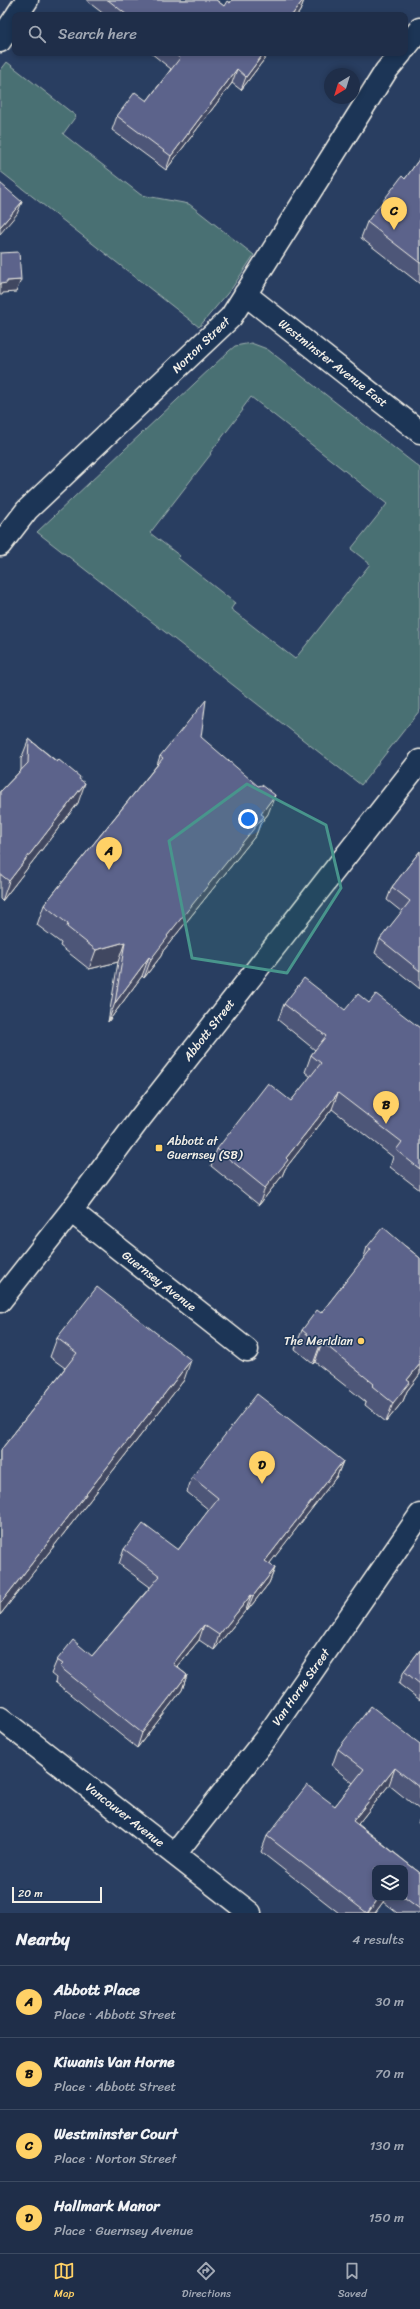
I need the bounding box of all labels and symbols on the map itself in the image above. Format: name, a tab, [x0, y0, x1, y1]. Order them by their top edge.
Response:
north arrow	[324, 68, 360, 104]
pin: C	[381, 197, 407, 230]
street label: Norton Street	[166, 310, 236, 379]
street label: Westminster Avenue East	[273, 313, 393, 413]
your location	[238, 809, 258, 829]
pin: A	[96, 837, 122, 870]
street label: Abbott Street	[177, 994, 241, 1067]
pin: B	[373, 1091, 399, 1124]
place label: Abbott at Guernsey (SB)	[166, 1130, 243, 1166]
marker: Abbott at Guernsey (SB)	[154, 1143, 164, 1153]
street label: Guernsey Avenue	[117, 1245, 201, 1317]
place label: The Meridian	[284, 1330, 354, 1352]
marker: The Meridian	[356, 1336, 366, 1346]
pin: D	[249, 1451, 275, 1484]
street label: Van Horne Street	[266, 1643, 337, 1730]
street label: Vancouver Avenue	[80, 1777, 170, 1853]
scale bar	[12, 1885, 102, 1904]

